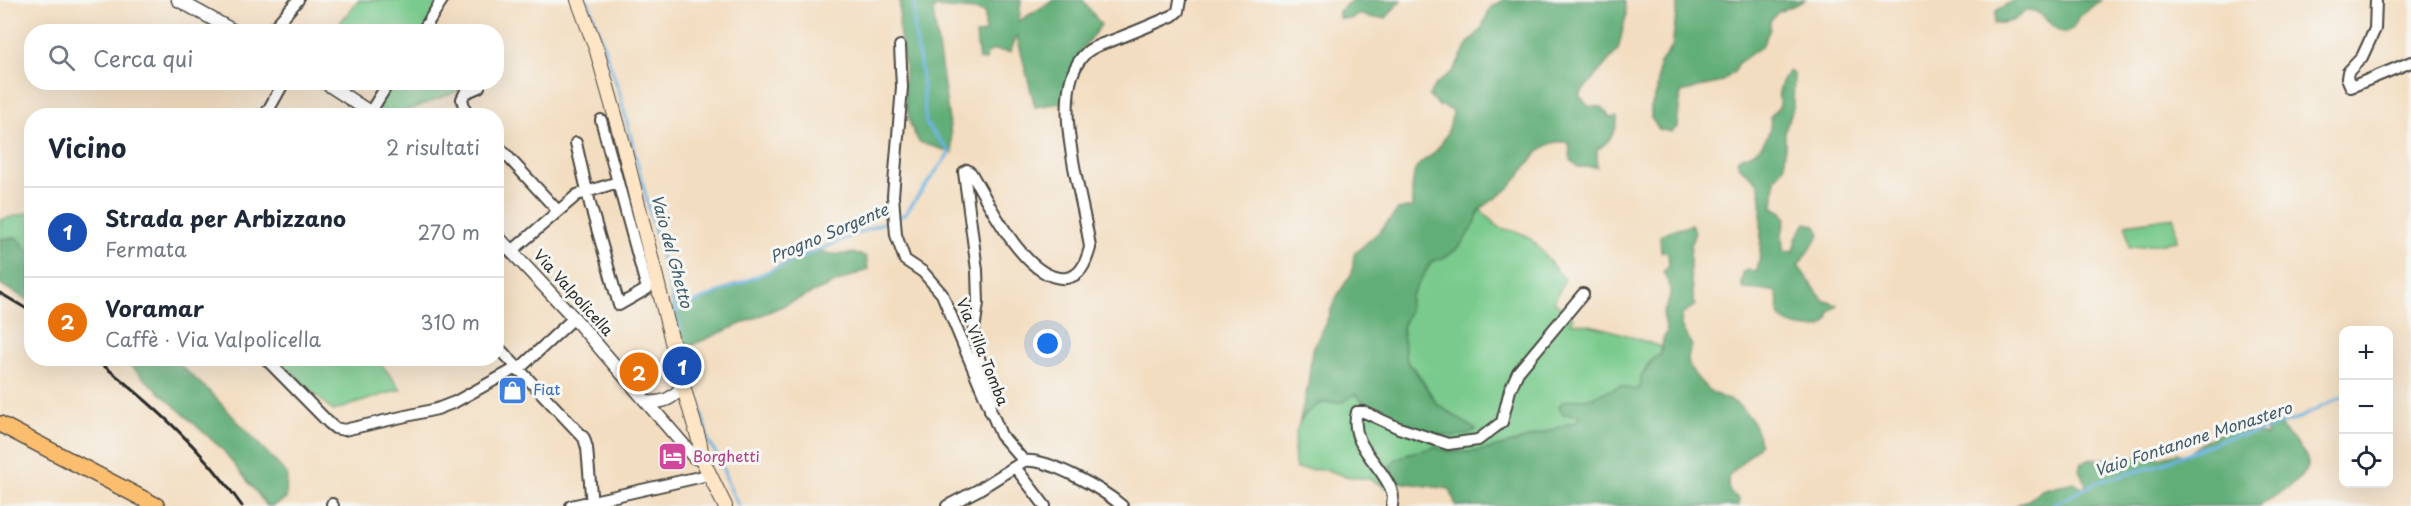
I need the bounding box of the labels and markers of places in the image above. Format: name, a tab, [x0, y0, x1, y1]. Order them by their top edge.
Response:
pin: 1	[662, 344, 702, 388]
pin: 2	[620, 350, 658, 394]
shop icon: Fiat	[496, 374, 528, 406]
place label: Fiat	[533, 377, 560, 400]
hotel icon: Borghetti	[656, 441, 688, 473]
place label: Borghetti	[693, 444, 760, 467]

